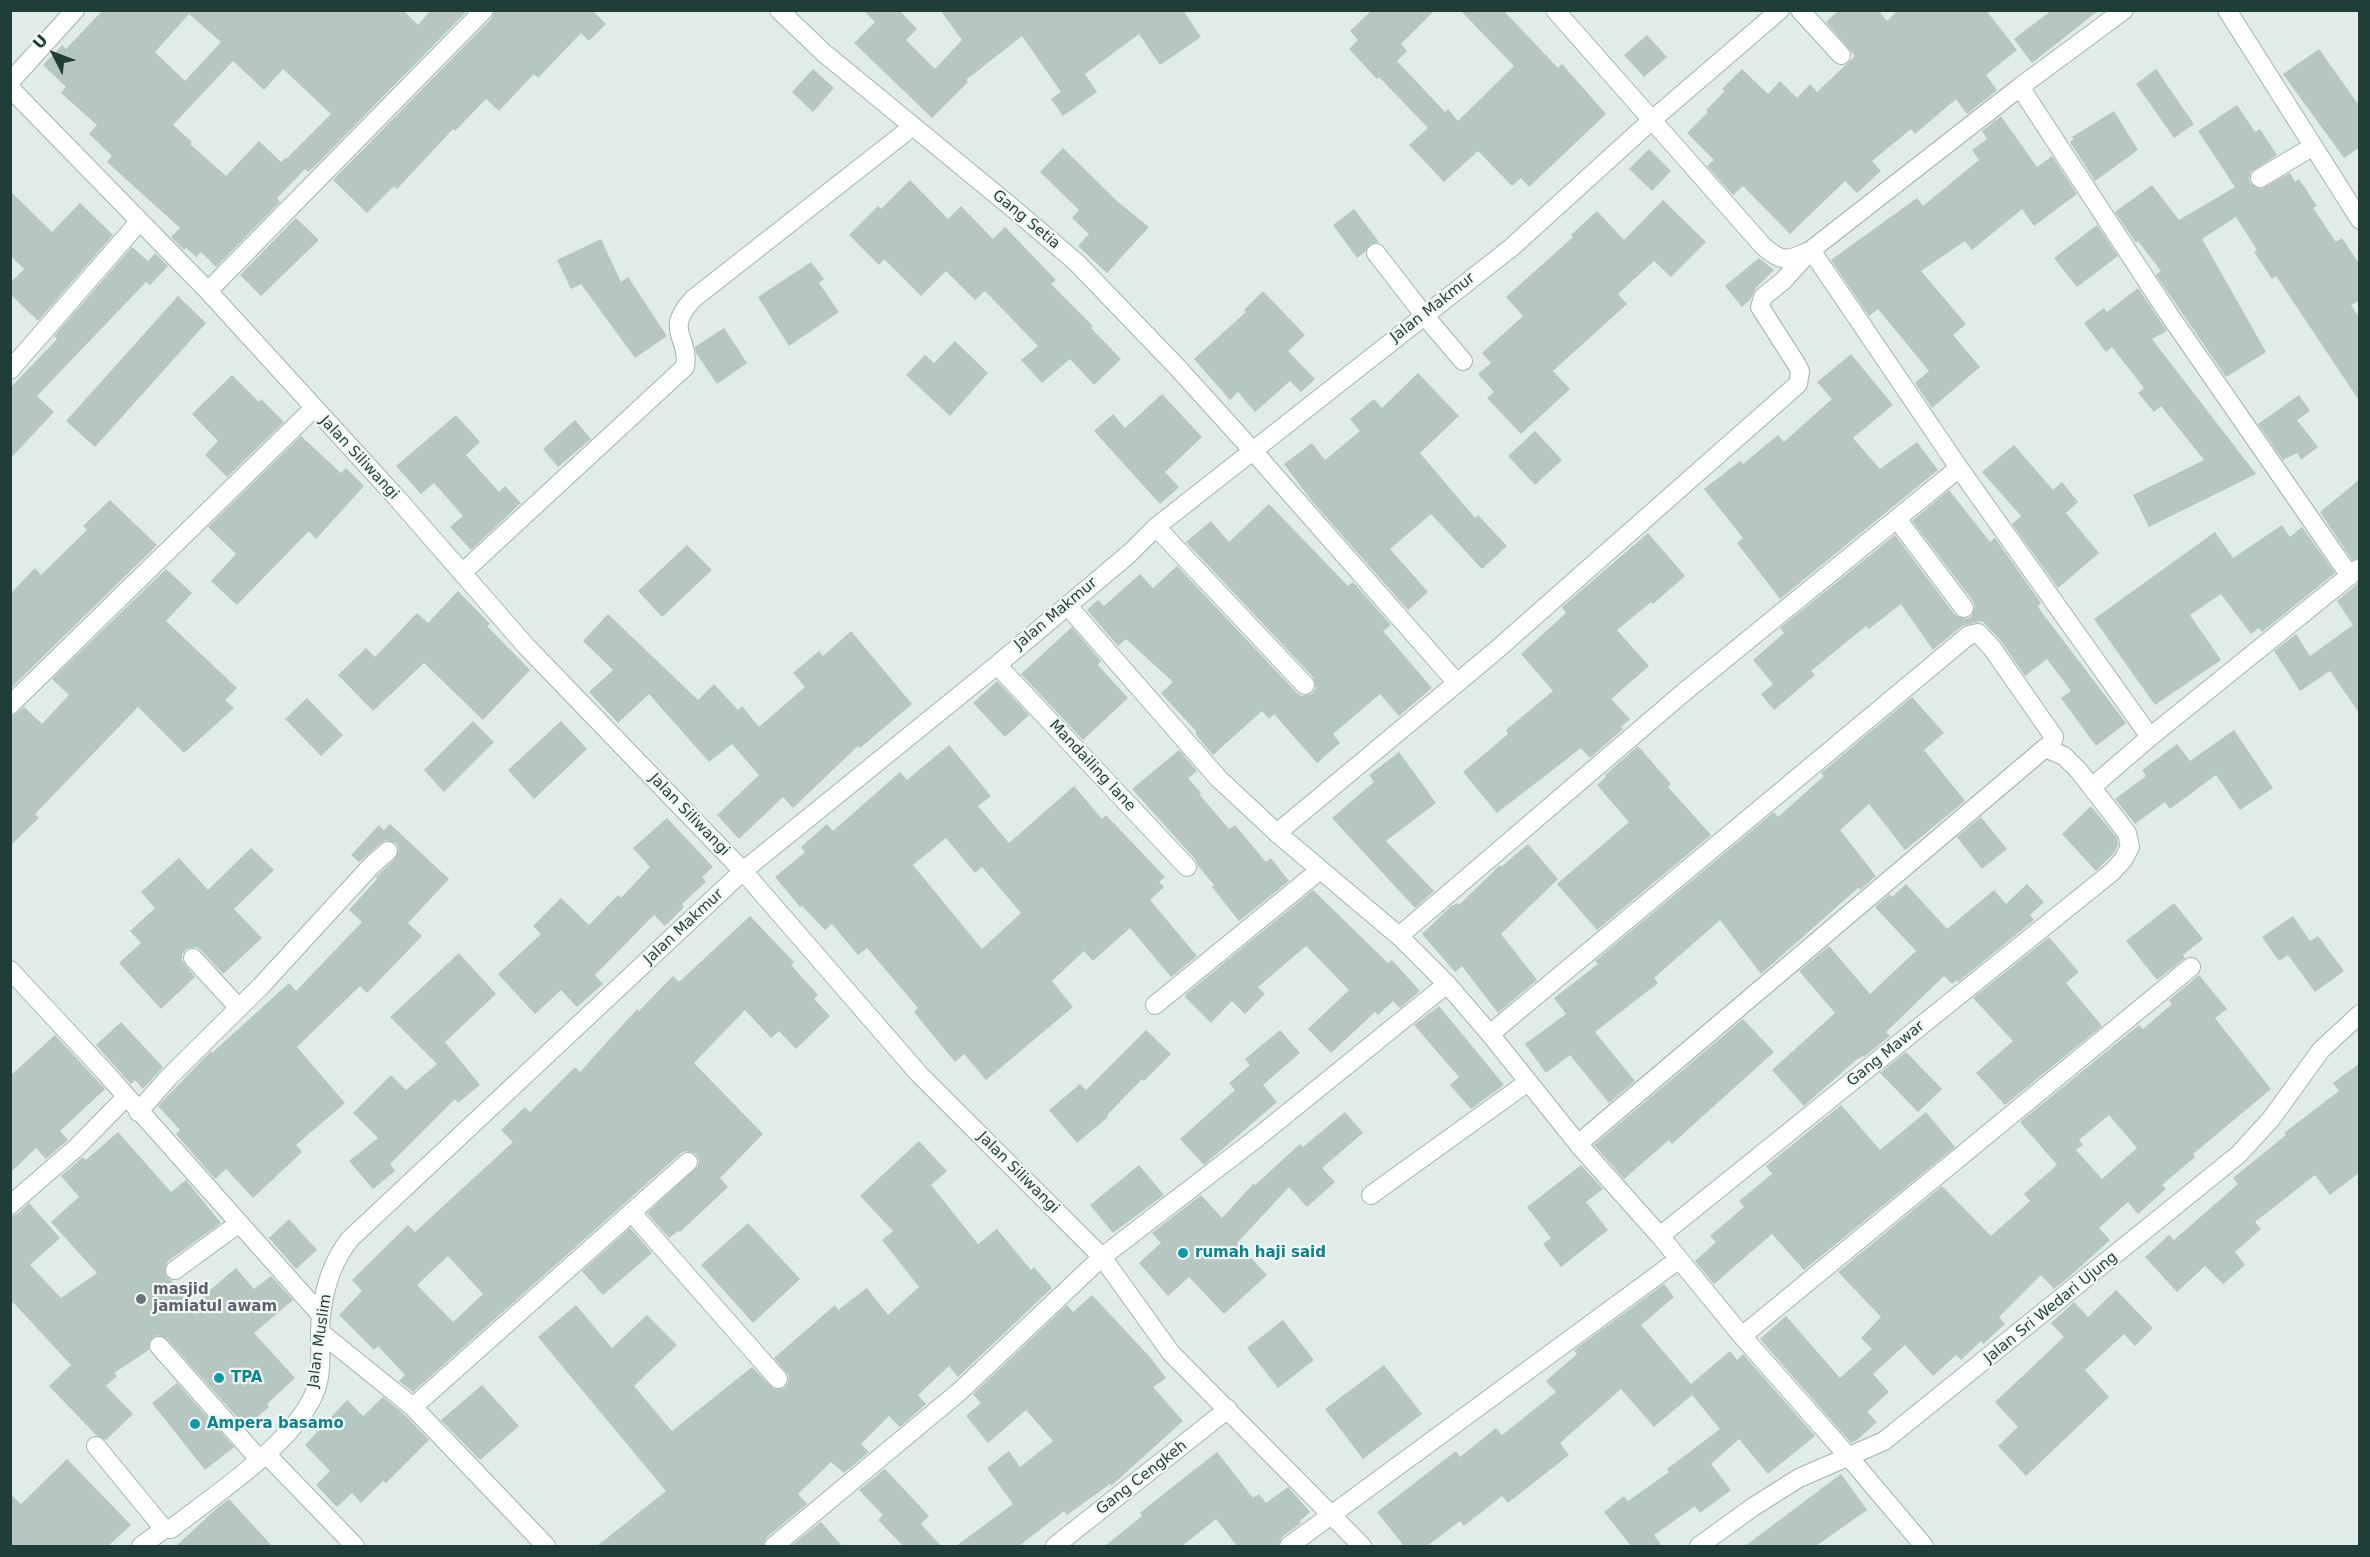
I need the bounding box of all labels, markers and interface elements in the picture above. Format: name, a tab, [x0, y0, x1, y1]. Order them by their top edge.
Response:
north arrow	[24, 24, 84, 84]
text: U	[29, 30, 52, 53]
street label: Gang Setia	[989, 187, 1063, 253]
street label: Jalan Makmur	[1387, 269, 1479, 347]
street label: Jalan Siliwangi	[316, 412, 402, 504]
street label: Jalan Makmur	[1011, 574, 1101, 654]
street label: Mandailing lane	[1045, 716, 1139, 816]
street label: Jalan Siliwangi	[645, 770, 733, 860]
street label: Jalan Makmur	[640, 886, 728, 968]
street label: Gang Mawar	[1844, 1017, 1928, 1091]
street label: Jalan Siliwangi	[973, 1128, 1063, 1218]
place label: rumah haji said	[1195, 1244, 1326, 1262]
marker: rumah haji said	[1176, 1246, 1190, 1260]
street label: Jalan Sri Wedari Ujung	[1981, 1249, 2121, 1367]
place label: masjid jamiatul awam	[153, 1281, 277, 1316]
marker: masjid jamiatul awam	[134, 1292, 148, 1306]
street label: Jalan Muslim	[305, 1293, 335, 1389]
place label: TPA	[231, 1369, 262, 1387]
marker: TPA	[212, 1371, 226, 1385]
place label: Ampera basamo	[207, 1415, 344, 1433]
marker: Ampera basamo	[188, 1417, 202, 1431]
street label: Gang Cengkeh	[1093, 1437, 1191, 1519]

